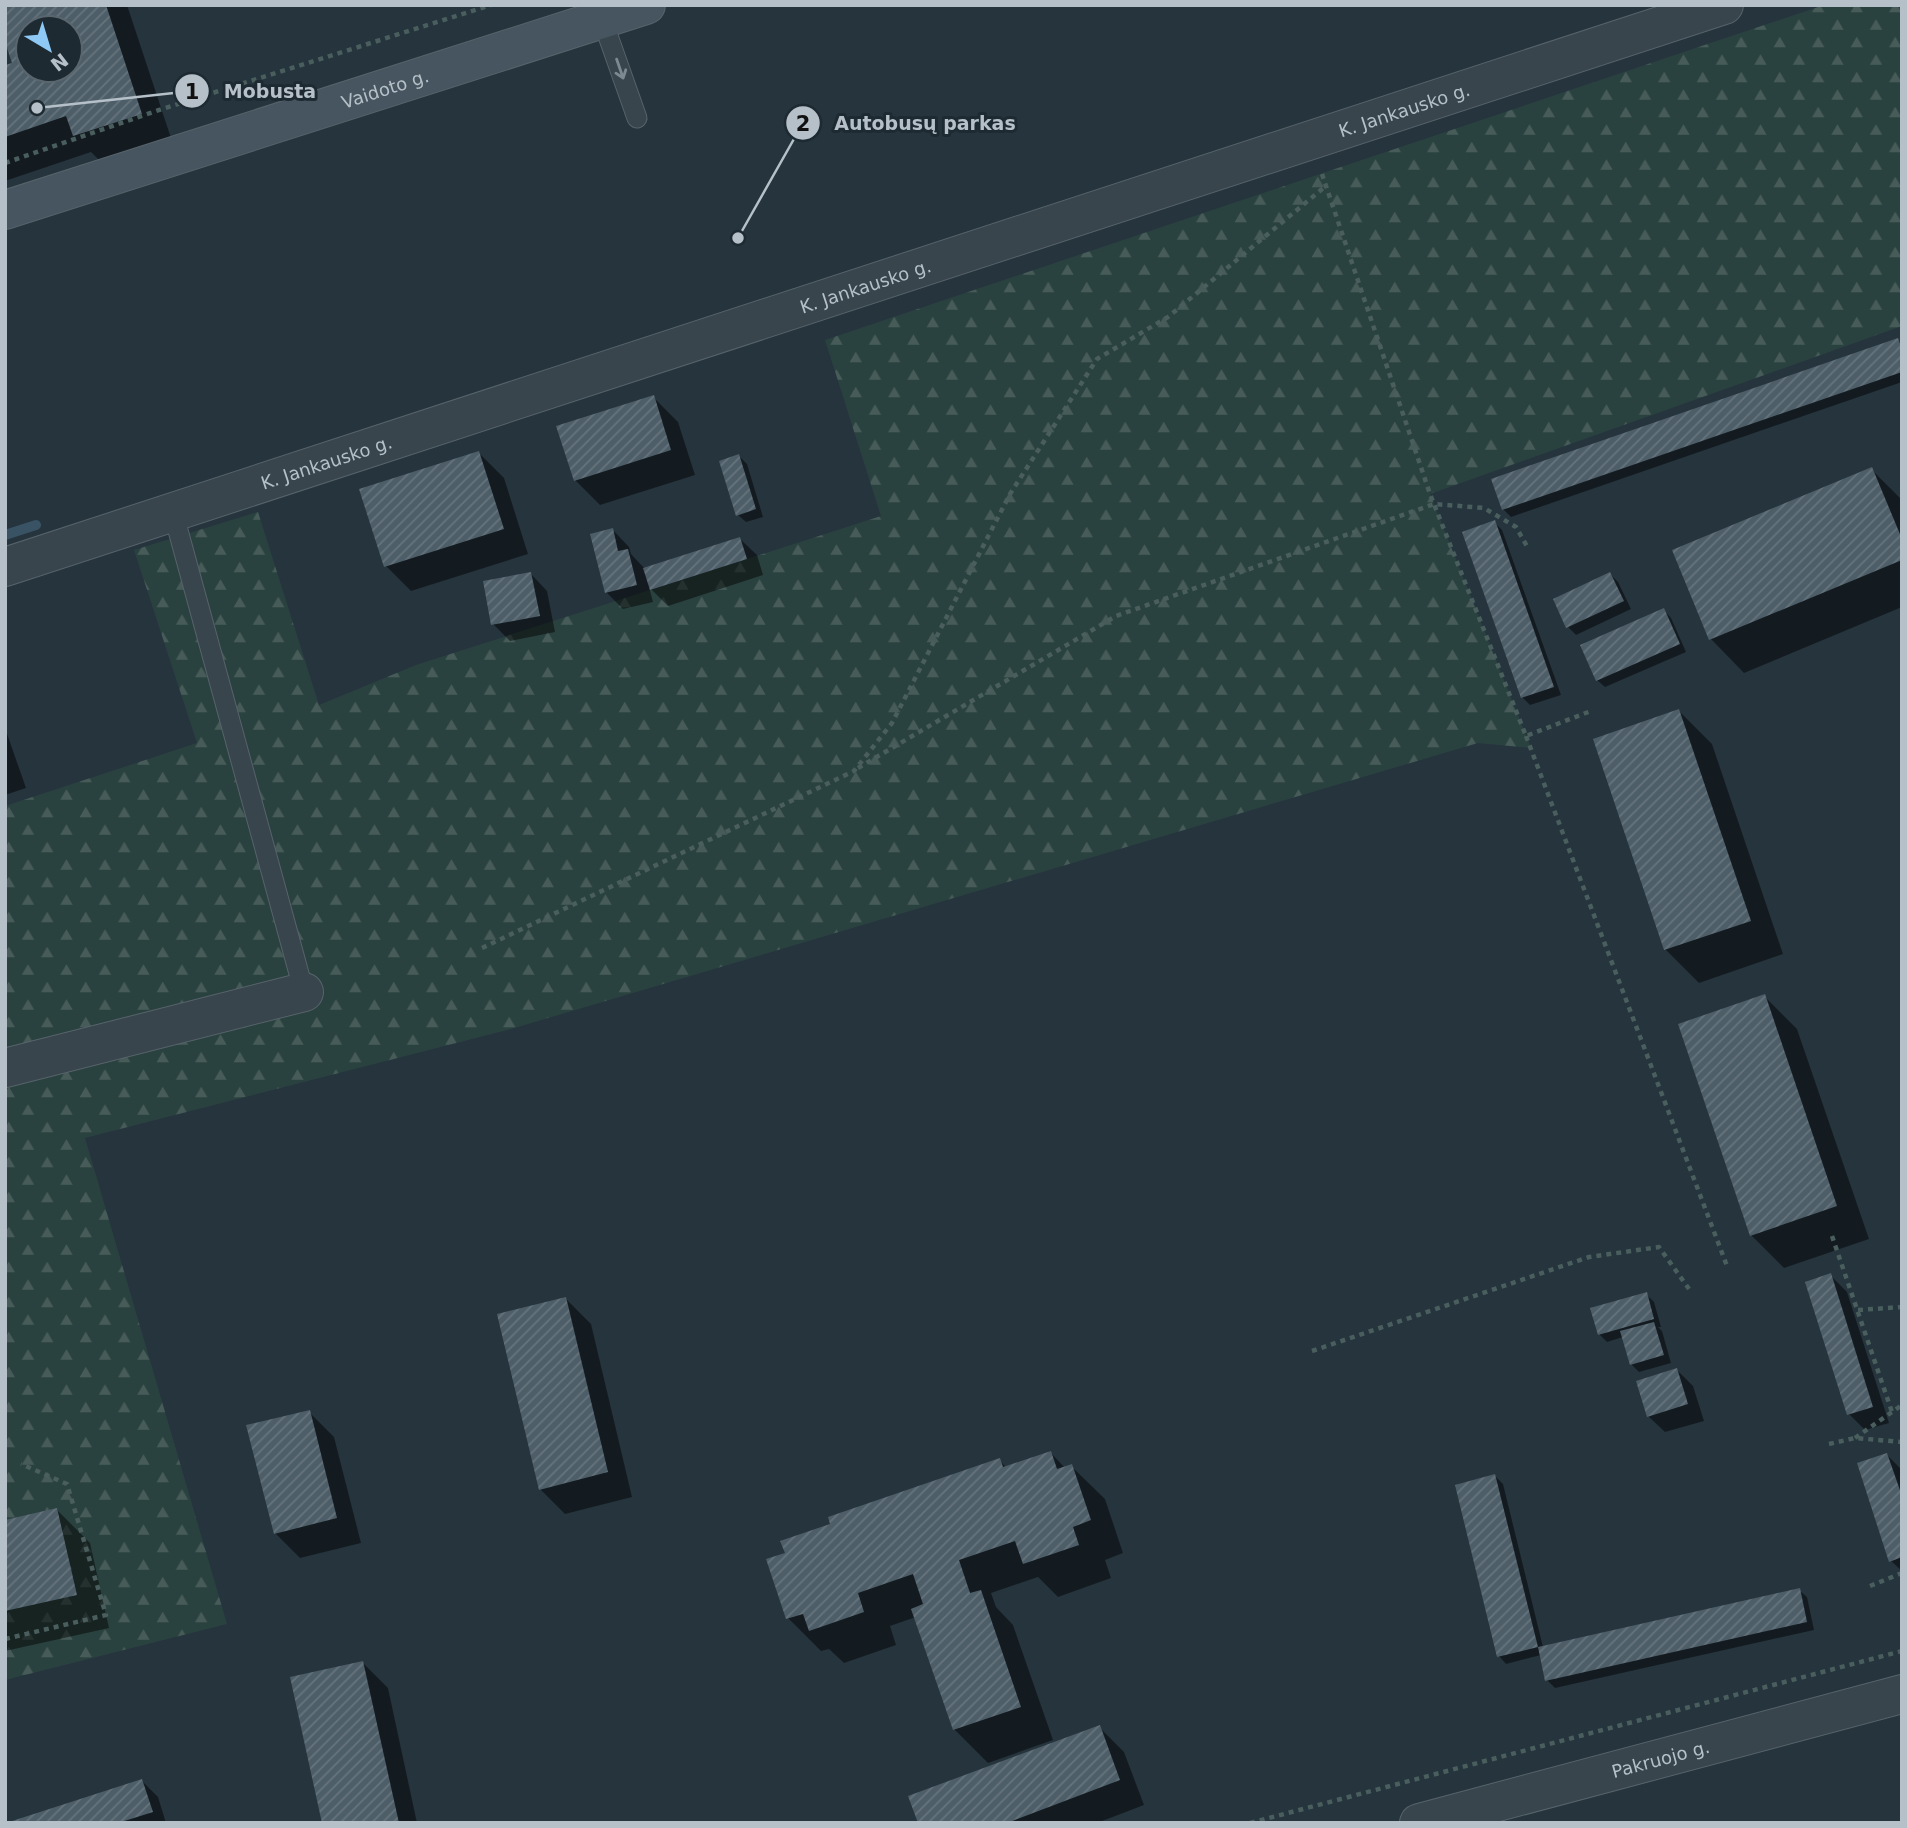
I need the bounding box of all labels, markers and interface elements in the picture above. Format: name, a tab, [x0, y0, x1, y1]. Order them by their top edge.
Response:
north arrow	[14, 14, 84, 84]
text: N	[46, 49, 73, 76]
one-way arrow	[615, 57, 627, 79]
street label: Vaidoto g.	[339, 65, 431, 112]
callout: Mobusta	[174, 71, 330, 111]
street label: K. Jankausko g.	[1336, 78, 1472, 141]
text: 1	[185, 80, 199, 104]
text: Mobusta	[224, 80, 316, 102]
callout: Autobusų parkas	[785, 103, 1030, 143]
text: 2	[796, 112, 810, 136]
text: Autobusų parkas	[834, 112, 1016, 134]
street label: K. Jankausko g.	[797, 255, 933, 317]
street label: K. Jankausko g.	[258, 431, 395, 493]
street label: Pakruojo g.	[1609, 1735, 1712, 1782]

